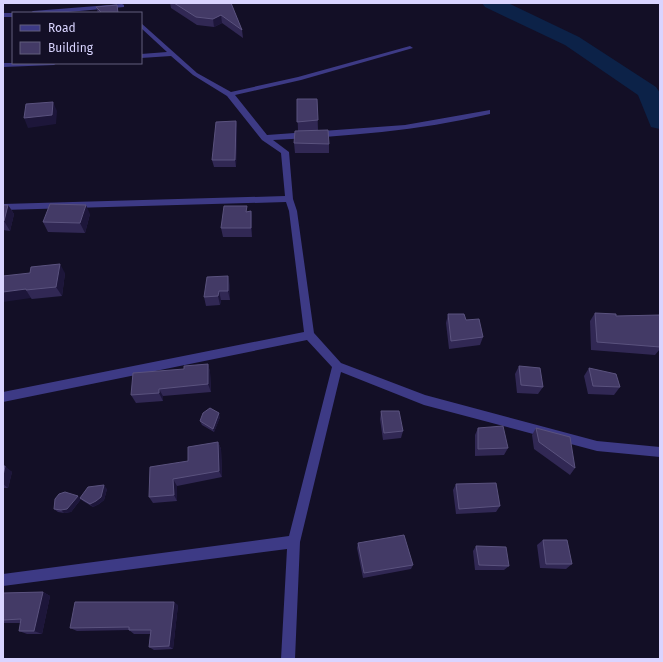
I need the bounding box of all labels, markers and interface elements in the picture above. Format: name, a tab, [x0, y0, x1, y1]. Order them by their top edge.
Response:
legend	[12, 12, 142, 64]
text: Road	[48, 21, 76, 35]
text: Building	[48, 41, 94, 55]

